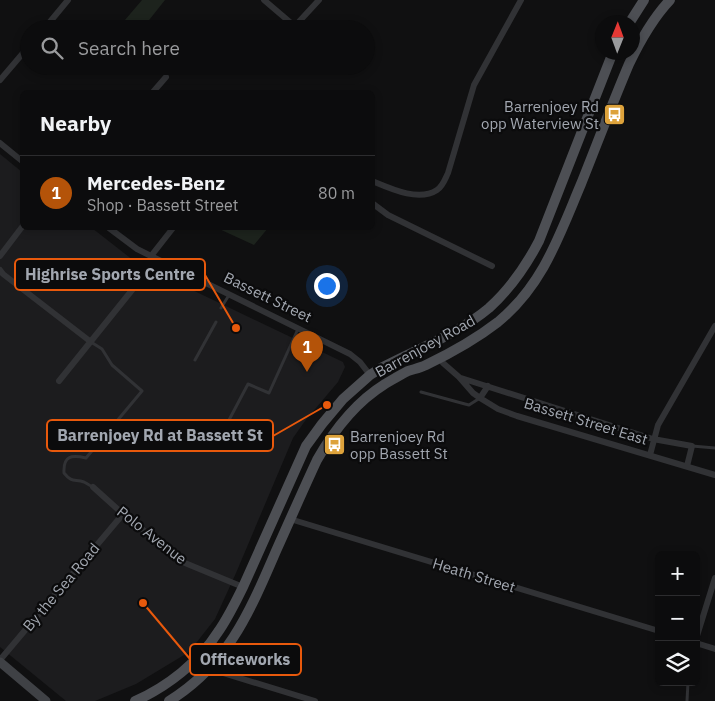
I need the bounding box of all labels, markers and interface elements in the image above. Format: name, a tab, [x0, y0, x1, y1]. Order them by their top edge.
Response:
north arrow	[595, 15, 640, 60]
search box	[20, 20, 375, 75]
icon: search	[38, 34, 66, 62]
text: Search here	[78, 36, 180, 60]
place label: Barrenjoey Rd opp Waterview St	[481, 97, 599, 133]
bus stop icon: Barrenjoey Rd opp Waterview St	[603, 103, 627, 127]
text: Nearby	[40, 109, 111, 137]
text: Mercedes-Benz	[87, 171, 225, 195]
text: 1	[51, 183, 61, 203]
text: 80 m	[318, 183, 355, 203]
text: Shop · Bassett Street	[87, 195, 238, 215]
callout: Highrise Sports Centre	[15, 259, 205, 290]
text: Highrise Sports Centre	[25, 264, 195, 284]
street label: Bassett Street	[221, 267, 315, 327]
your location	[314, 273, 340, 299]
street label: Barrenjoey Road	[372, 311, 478, 381]
pin: 1	[291, 331, 323, 372]
street label: Bassett Street East	[522, 393, 650, 449]
callout: Barrenjoey Rd at Bassett St	[47, 420, 273, 451]
text: Barrenjoey Rd at Bassett St	[57, 425, 263, 445]
place label: Barrenjoey Rd opp Bassett St	[350, 427, 448, 463]
bus stop icon: Barrenjoey Rd opp Bassett St	[322, 433, 346, 457]
street label: Polo Avenue	[113, 502, 191, 568]
street label: By the Sea Road	[19, 539, 103, 635]
map controls	[655, 551, 700, 686]
button: +	[655, 551, 700, 596]
street label: Heath Street	[430, 553, 518, 597]
button: −	[655, 596, 700, 641]
button: layers	[655, 641, 700, 686]
callout: Officeworks	[190, 644, 301, 675]
text: Officeworks	[200, 649, 290, 669]

